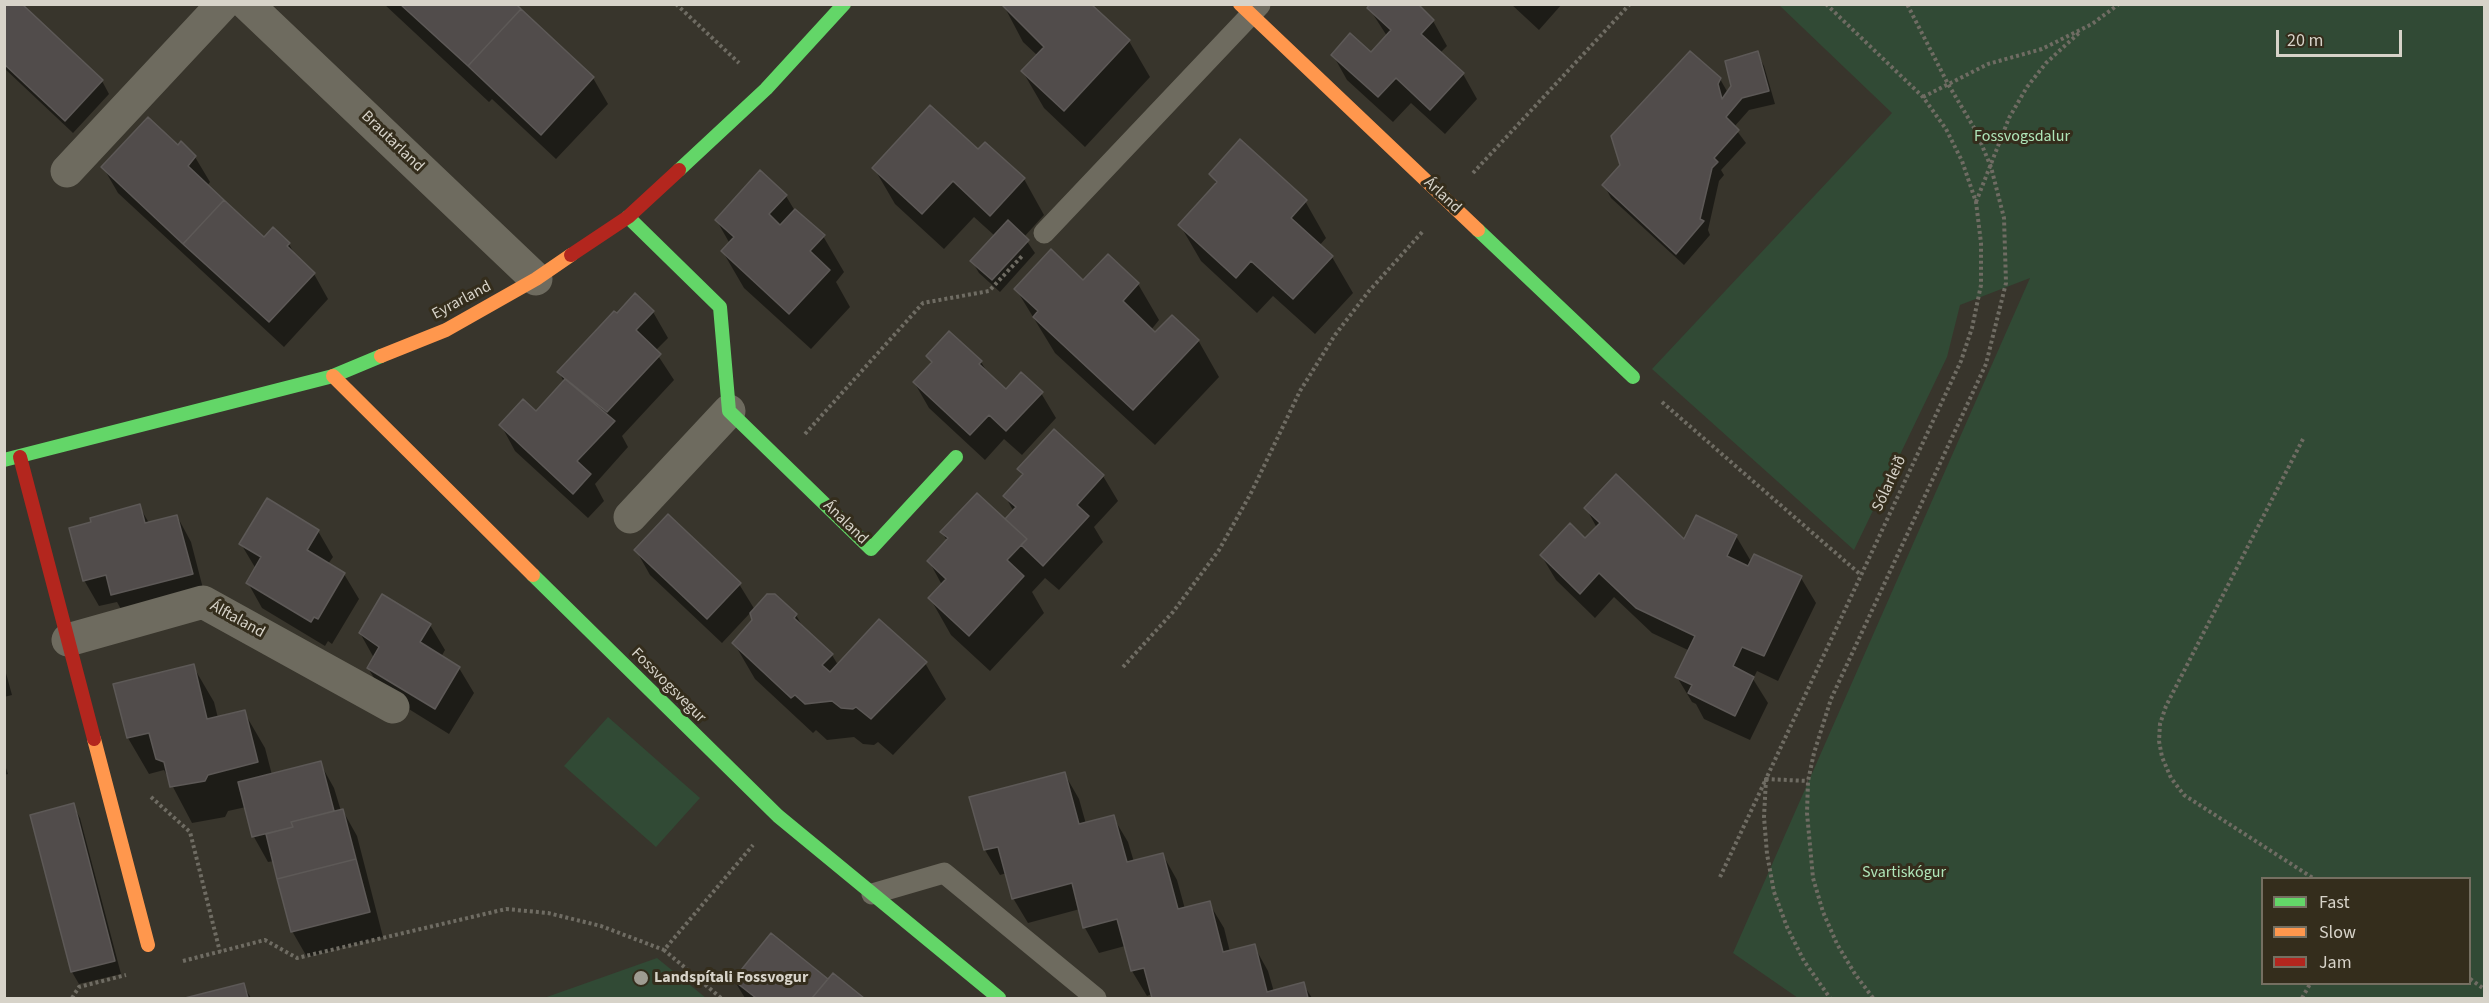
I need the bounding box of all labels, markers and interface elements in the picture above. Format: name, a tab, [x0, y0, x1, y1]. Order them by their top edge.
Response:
scale bar	[2279, 18, 2405, 56]
text: 20 m	[2287, 28, 2323, 53]
street label: Brautarland	[357, 107, 427, 177]
park label: Fossvogsdalur	[1974, 127, 2070, 147]
street label: Árland	[1419, 174, 1465, 218]
street label: Eyrarland	[429, 277, 495, 325]
street label: Sólarleið	[1869, 453, 1911, 515]
street label: Ánaland	[818, 497, 872, 549]
street label: Álftaland	[206, 597, 268, 643]
street label: Fossvogsvegur	[627, 645, 709, 727]
park label: Svartiskógur	[1862, 863, 1946, 883]
legend	[2261, 877, 2471, 985]
text: Fast	[2319, 890, 2350, 915]
text: Slow	[2319, 920, 2356, 945]
text: Jam	[2319, 950, 2352, 975]
place label: Landspítali Fossvogur	[654, 968, 808, 988]
marker: Landspítali Fossvogur	[632, 969, 650, 987]

